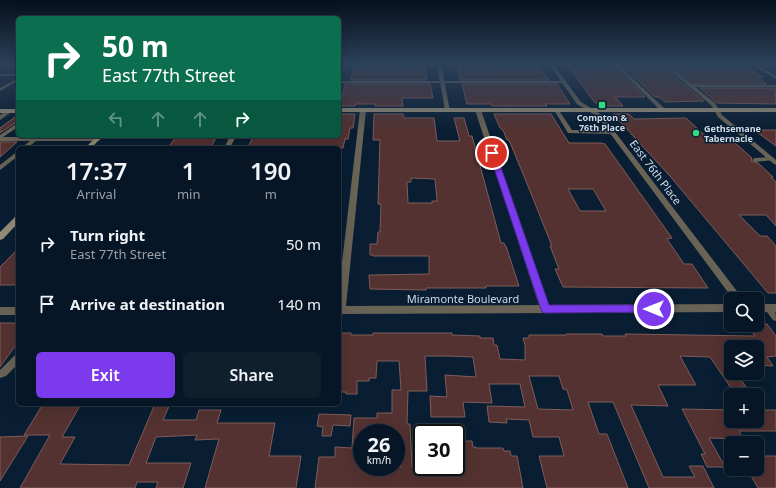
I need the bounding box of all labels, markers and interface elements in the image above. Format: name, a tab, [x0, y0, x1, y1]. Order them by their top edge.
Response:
text: 50 m	[102, 27, 169, 65]
icon: right	[36, 32, 88, 84]
text: East 77th Street	[102, 63, 235, 87]
marker: Compton & 76th Place	[597, 100, 607, 110]
icon: left	[105, 108, 127, 130]
icon: ahead	[147, 108, 169, 130]
icon: ahead	[189, 108, 211, 130]
icon: right	[231, 108, 253, 130]
place label: Compton & 76th Place	[577, 111, 627, 134]
place label: Gethsemane Tabernacle	[704, 122, 761, 145]
marker: Gethsemane Tabernacle	[691, 128, 701, 138]
pin	[475, 136, 509, 170]
street label: East 76th Place	[627, 136, 685, 208]
icon: arrive	[481, 142, 503, 164]
text: 17:37	[66, 154, 127, 187]
text: 1	[182, 154, 196, 187]
text: 190	[250, 154, 291, 187]
text: Arrival	[77, 185, 116, 203]
text: min	[177, 185, 200, 203]
text: m	[265, 185, 277, 203]
text: Turn right	[70, 225, 145, 245]
icon: right	[36, 233, 58, 255]
text: 50 m	[286, 234, 321, 254]
text: East 77th Street	[70, 245, 166, 263]
position arrow	[633, 288, 675, 330]
street label: Miramonte Boulevard	[407, 291, 519, 306]
map controls	[724, 292, 764, 476]
button: search	[724, 292, 764, 332]
icon: arrive	[36, 293, 58, 315]
text: Arrive at destination	[70, 294, 225, 314]
text: 140 m	[277, 294, 321, 314]
button: layers	[724, 340, 764, 380]
button: Exit	[36, 352, 175, 398]
button: Share	[183, 352, 321, 398]
button: +	[724, 388, 764, 428]
speed limit sign: 30	[413, 424, 465, 476]
text: 26	[368, 431, 390, 458]
button: −	[724, 436, 764, 476]
text: km/h	[367, 453, 391, 467]

